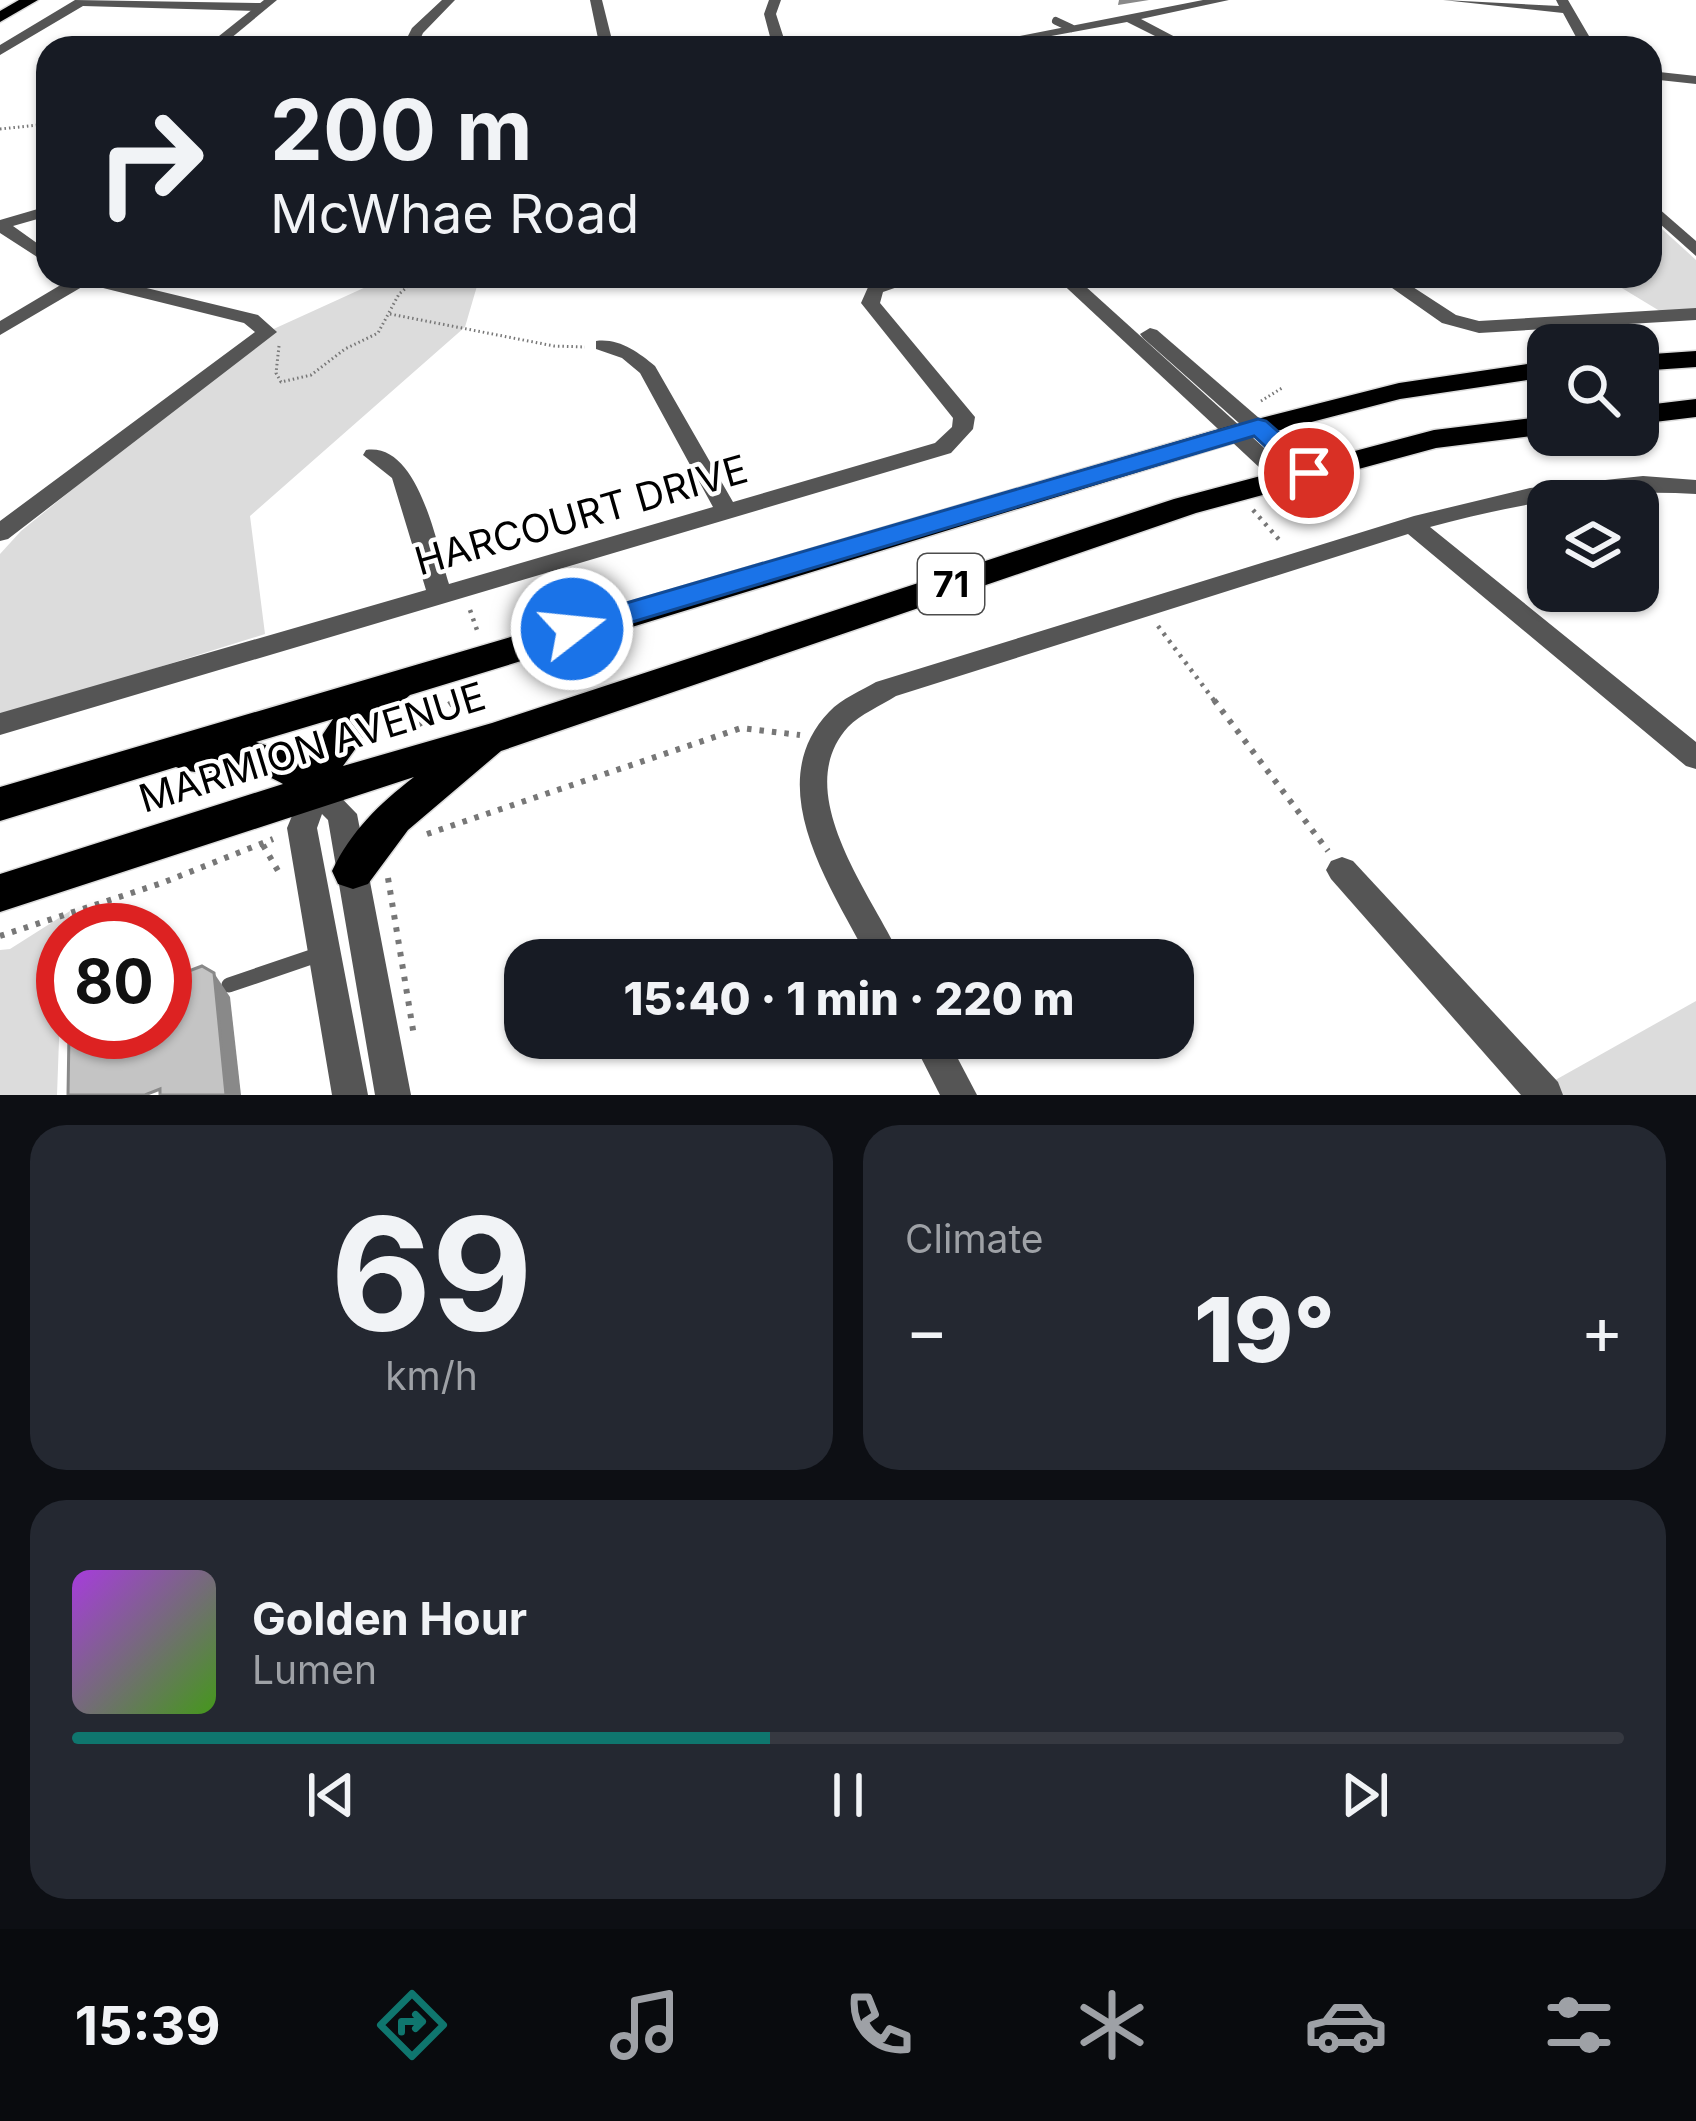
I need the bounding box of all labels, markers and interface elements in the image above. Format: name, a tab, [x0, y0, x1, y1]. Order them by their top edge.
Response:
text: 200 m	[270, 79, 533, 180]
icon: right	[72, 84, 228, 240]
text: McWhae Road	[270, 181, 639, 246]
map controls	[1527, 324, 1659, 612]
button: search	[1527, 324, 1659, 456]
pin	[1258, 422, 1360, 524]
icon: arrive	[1276, 440, 1342, 506]
street label: HARCOURT DRIVE	[409, 445, 753, 584]
button: layers	[1527, 480, 1659, 612]
road number: 71	[918, 554, 984, 614]
position arrow	[509, 566, 635, 692]
street label: MARMION AVENUE	[133, 671, 491, 822]
speed limit sign: 80	[36, 903, 192, 1059]
text: 15:40 · 1 min · 220 m	[623, 971, 1075, 1026]
text: 69	[330, 1179, 533, 1368]
text: Climate	[905, 1215, 1044, 1262]
text: 19°	[1194, 1275, 1335, 1384]
text: −	[905, 1290, 949, 1370]
text: +	[1580, 1290, 1624, 1370]
text: km/h	[385, 1352, 478, 1399]
text: Golden Hour	[252, 1591, 527, 1646]
text: Lumen	[252, 1646, 377, 1693]
icon: previous	[298, 1762, 364, 1828]
icon: pause	[815, 1762, 881, 1828]
icon: next	[1332, 1762, 1398, 1828]
icon: directions	[370, 1983, 454, 2067]
icon: music	[603, 1983, 687, 2067]
icon: phone	[837, 1983, 921, 2067]
icon: climate	[1070, 1983, 1154, 2067]
icon: car	[1304, 1983, 1388, 2067]
icon: filters	[1537, 1983, 1621, 2067]
text: 15:39	[75, 1993, 220, 2058]

